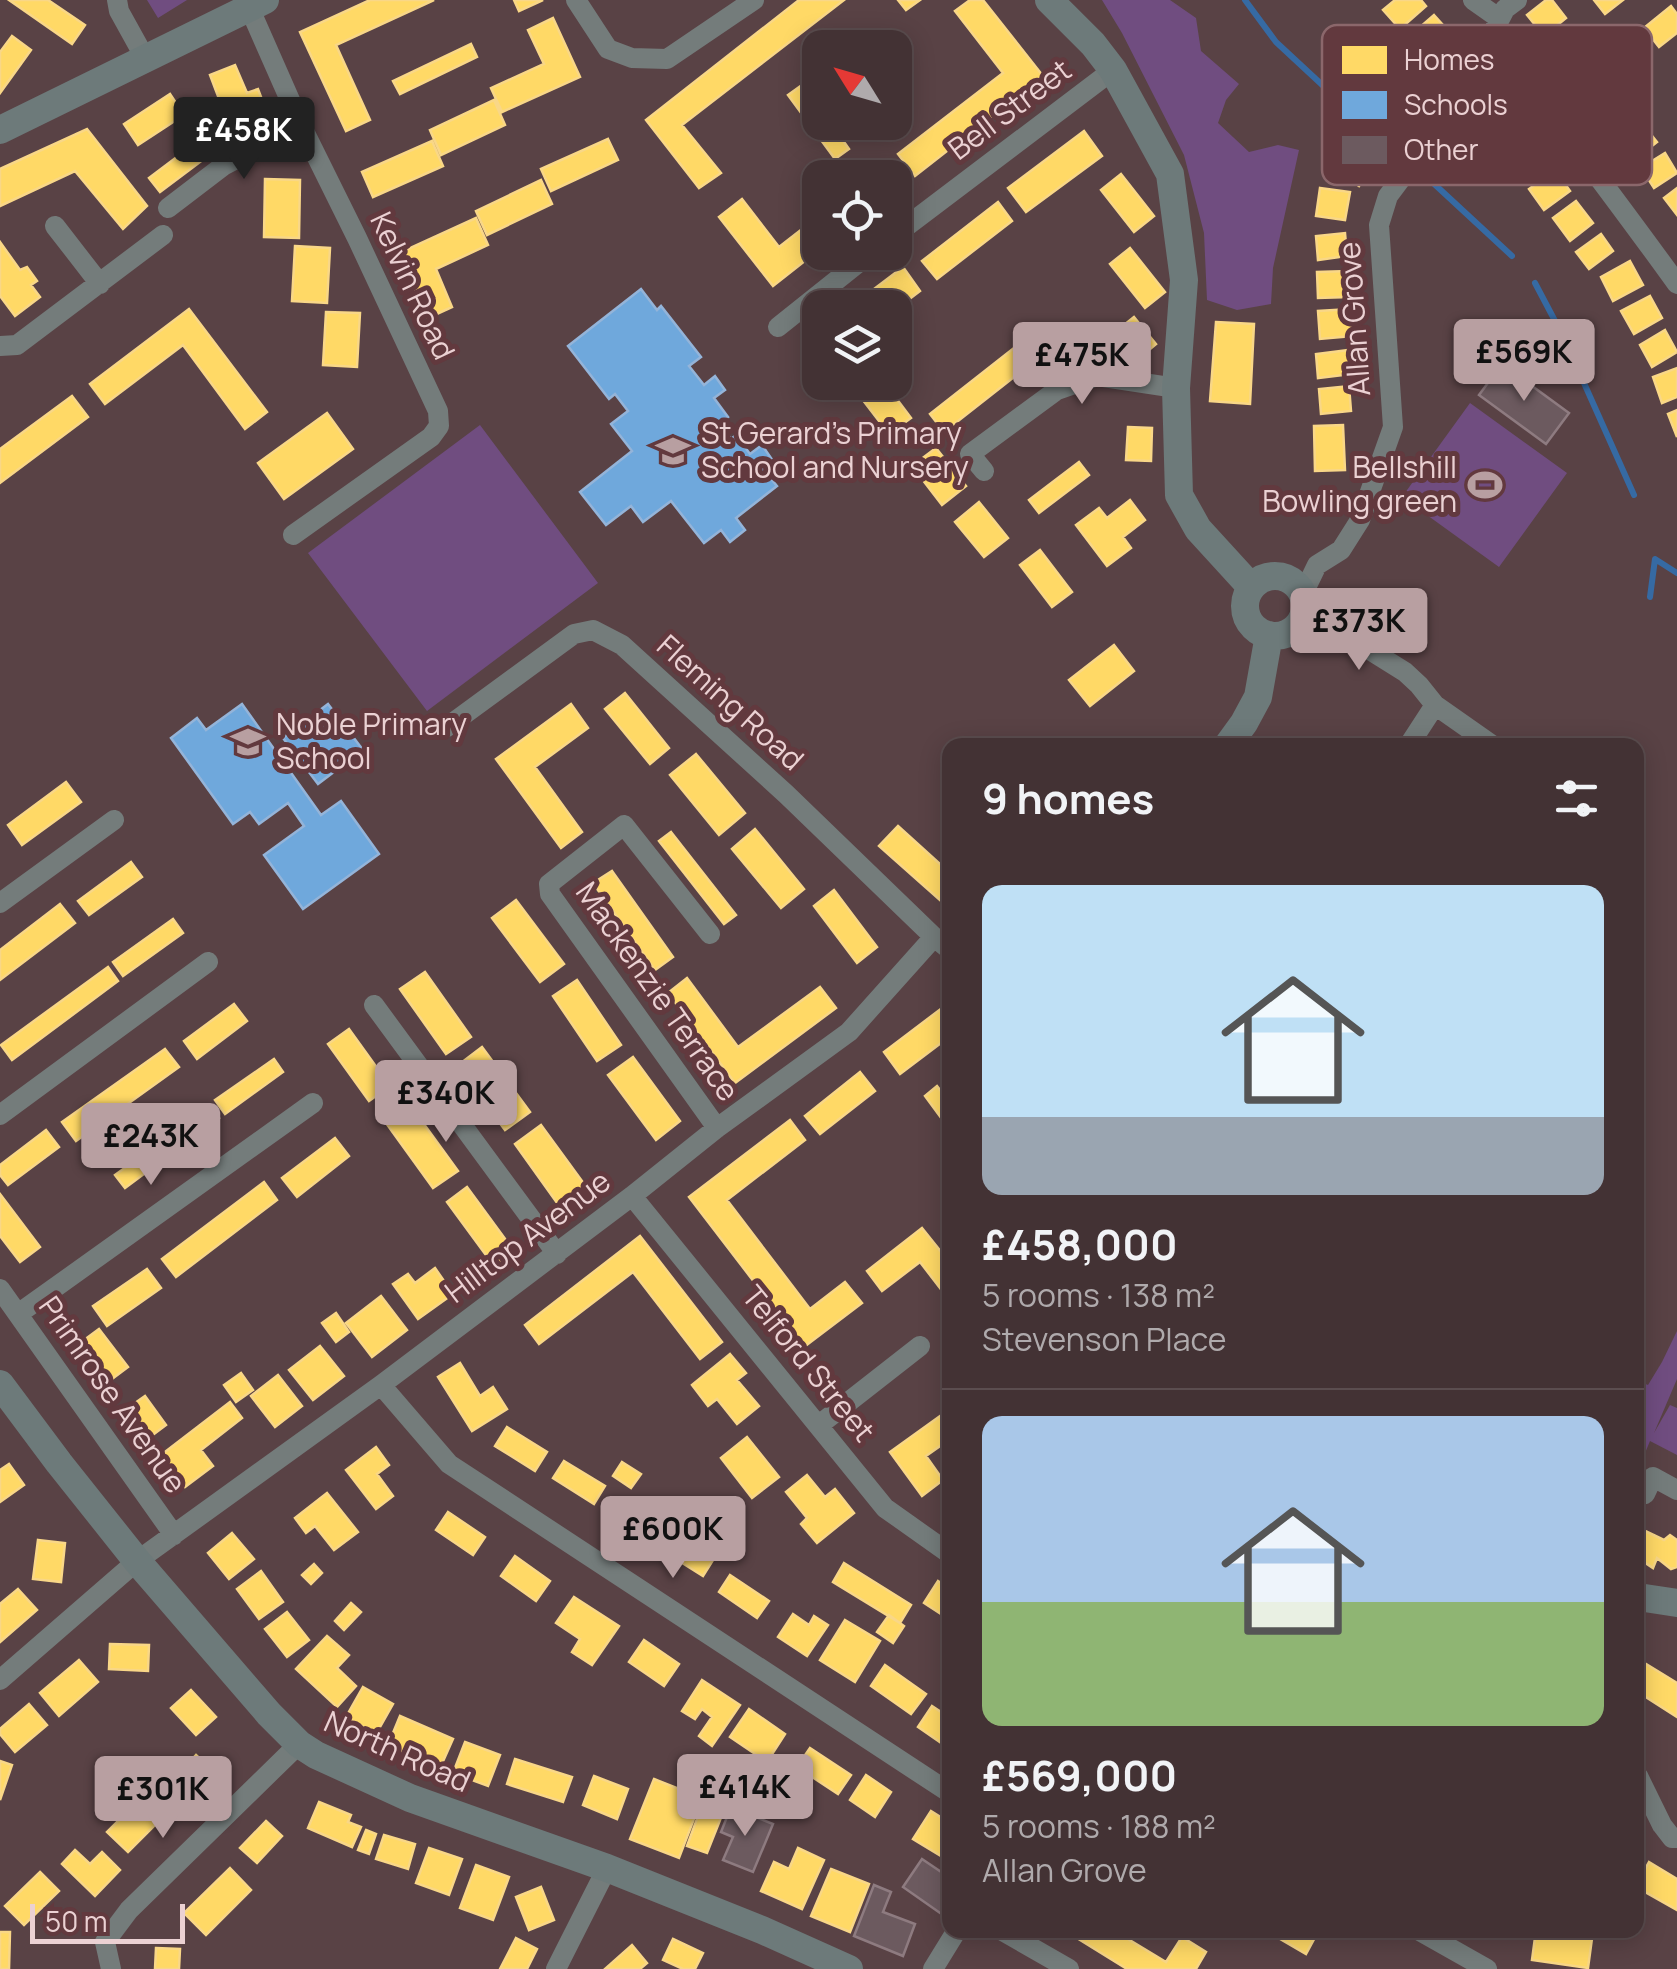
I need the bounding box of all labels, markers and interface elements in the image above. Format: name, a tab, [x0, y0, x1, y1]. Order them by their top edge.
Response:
legend	[1322, 25, 1652, 185]
north arrow	[802, 30, 912, 140]
map controls	[802, 30, 912, 400]
text: Homes	[1404, 40, 1494, 78]
street label: Bell Street	[939, 49, 1079, 169]
text: Schools	[1404, 85, 1508, 123]
pin: £458K	[174, 97, 314, 182]
text: £458K	[196, 107, 292, 151]
text: Other	[1404, 130, 1479, 168]
button: locate	[802, 160, 912, 270]
street label: Kelvin Road	[361, 205, 465, 366]
street label: Allan Grove	[1328, 241, 1379, 398]
button: layers	[802, 290, 912, 400]
pin: £569K	[1454, 319, 1594, 404]
pin: £475K	[1012, 322, 1152, 407]
text: £569K	[1476, 329, 1572, 373]
text: £475K	[1035, 332, 1129, 376]
place label: St Gerard's Primary School and Nursery	[701, 412, 969, 487]
school or university icon: St Gerard's Primary School and Nursery	[654, 432, 692, 470]
place label: Bellshill Bowling green	[1262, 446, 1457, 521]
sports icon: Bellshill Bowling green	[1466, 466, 1504, 504]
pin: £373K	[1289, 588, 1429, 673]
text: £373K	[1312, 598, 1406, 642]
street label: Fleming Road	[649, 625, 813, 779]
place label: Noble Primary School	[276, 703, 467, 778]
school or university icon: Noble Primary School	[229, 723, 267, 761]
text: 9 homes	[982, 769, 1154, 827]
icon: filters	[1549, 771, 1604, 826]
street label: Mackenzie Terrace	[567, 873, 749, 1109]
icon: home	[1203, 950, 1383, 1130]
pin: £340K	[376, 1060, 516, 1145]
text: £340K	[397, 1070, 495, 1114]
pin: £243K	[81, 1103, 221, 1188]
text: £243K	[103, 1113, 199, 1157]
street label: Hilltop Avenue	[436, 1160, 618, 1312]
text: £458,000	[982, 1215, 1178, 1273]
text: 5 rooms · 138 m²	[982, 1273, 1215, 1317]
street label: Telford Street	[733, 1276, 885, 1450]
street label: Primrose Avenue	[30, 1288, 196, 1501]
text: Stevenson Place	[982, 1317, 1226, 1361]
icon: home	[1203, 1481, 1383, 1661]
pin: £600K	[603, 1496, 743, 1581]
text: £600K	[623, 1506, 723, 1550]
street label: North Road	[318, 1700, 477, 1801]
text: £569,000	[982, 1746, 1177, 1804]
pin: £414K	[675, 1754, 815, 1839]
pin: £301K	[93, 1756, 233, 1841]
text: £414K	[699, 1764, 791, 1808]
text: £301K	[117, 1766, 209, 1810]
text: 5 rooms · 188 m²	[982, 1804, 1216, 1848]
text: Allan Grove	[982, 1848, 1147, 1892]
scale bar	[30, 1899, 185, 1944]
text: 50 m	[45, 1902, 108, 1940]

